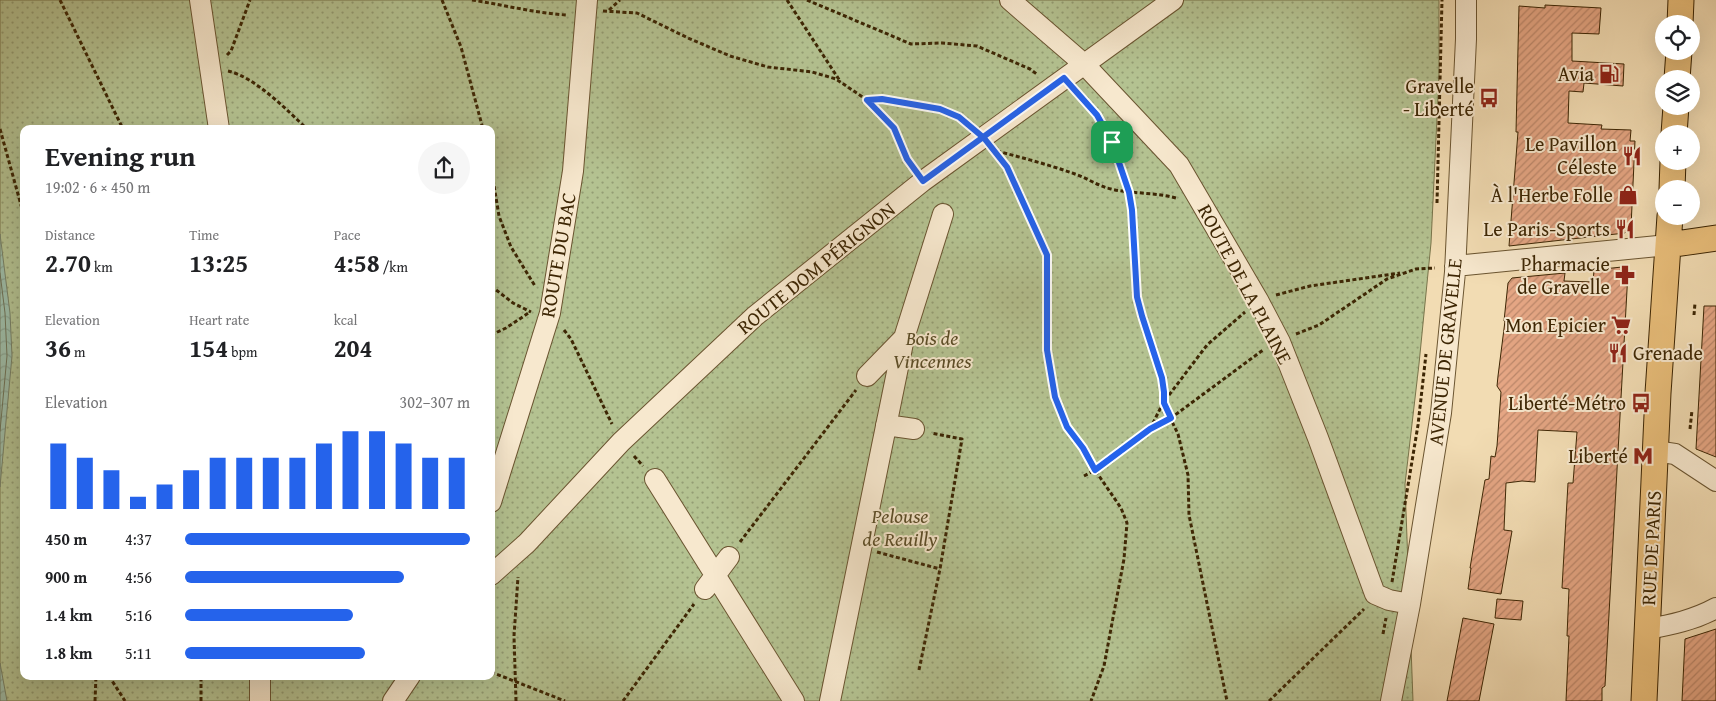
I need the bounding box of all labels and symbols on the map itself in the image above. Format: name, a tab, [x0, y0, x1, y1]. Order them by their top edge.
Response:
place label: Avia	[1558, 59, 1595, 88]
fuel station icon: Avia	[1598, 63, 1620, 85]
place label: Gravelle - Liberté	[1403, 71, 1474, 123]
bus stop icon: Gravelle - Liberté	[1478, 87, 1500, 109]
pin	[1091, 121, 1133, 163]
place label: Le Pavillon Céleste	[1525, 129, 1617, 181]
restaurant icon: Le Pavillon Céleste	[1621, 145, 1643, 167]
place label: À l'Herbe Folle	[1491, 180, 1613, 209]
shop icon: À l'Herbe Folle	[1617, 184, 1639, 206]
street label: ROUTE DU BAC	[532, 190, 583, 320]
street label: ROUTE DOM PÉRIGNON	[730, 195, 901, 341]
street label: ROUTE DE LA PLAINE	[1191, 199, 1300, 369]
place label: Le Paris-Sports	[1484, 214, 1610, 243]
restaurant icon: Le Paris-Sports	[1614, 218, 1636, 240]
place label: Pharmacie de Gravelle	[1517, 249, 1610, 301]
street label: AVENUE DE GRAVELLE	[1420, 257, 1469, 447]
pharmacy icon: Pharmacie de Gravelle	[1614, 264, 1636, 286]
place label: Mon Epicier	[1505, 310, 1606, 339]
supermarket icon: Mon Epicier	[1610, 314, 1632, 336]
park label: Bois de Vincennes	[893, 323, 972, 375]
place label: Grenade	[1633, 338, 1703, 367]
restaurant icon: Grenade	[1607, 342, 1629, 364]
place label: Liberté-Métro	[1508, 388, 1626, 417]
bus stop icon: Liberté-Métro	[1630, 392, 1652, 414]
place label: Liberté	[1568, 441, 1628, 470]
metro station icon: Liberté	[1632, 445, 1654, 467]
street label: RUE DE PARIS	[1633, 490, 1668, 606]
park label: Pelouse de Reuilly	[863, 501, 937, 553]

